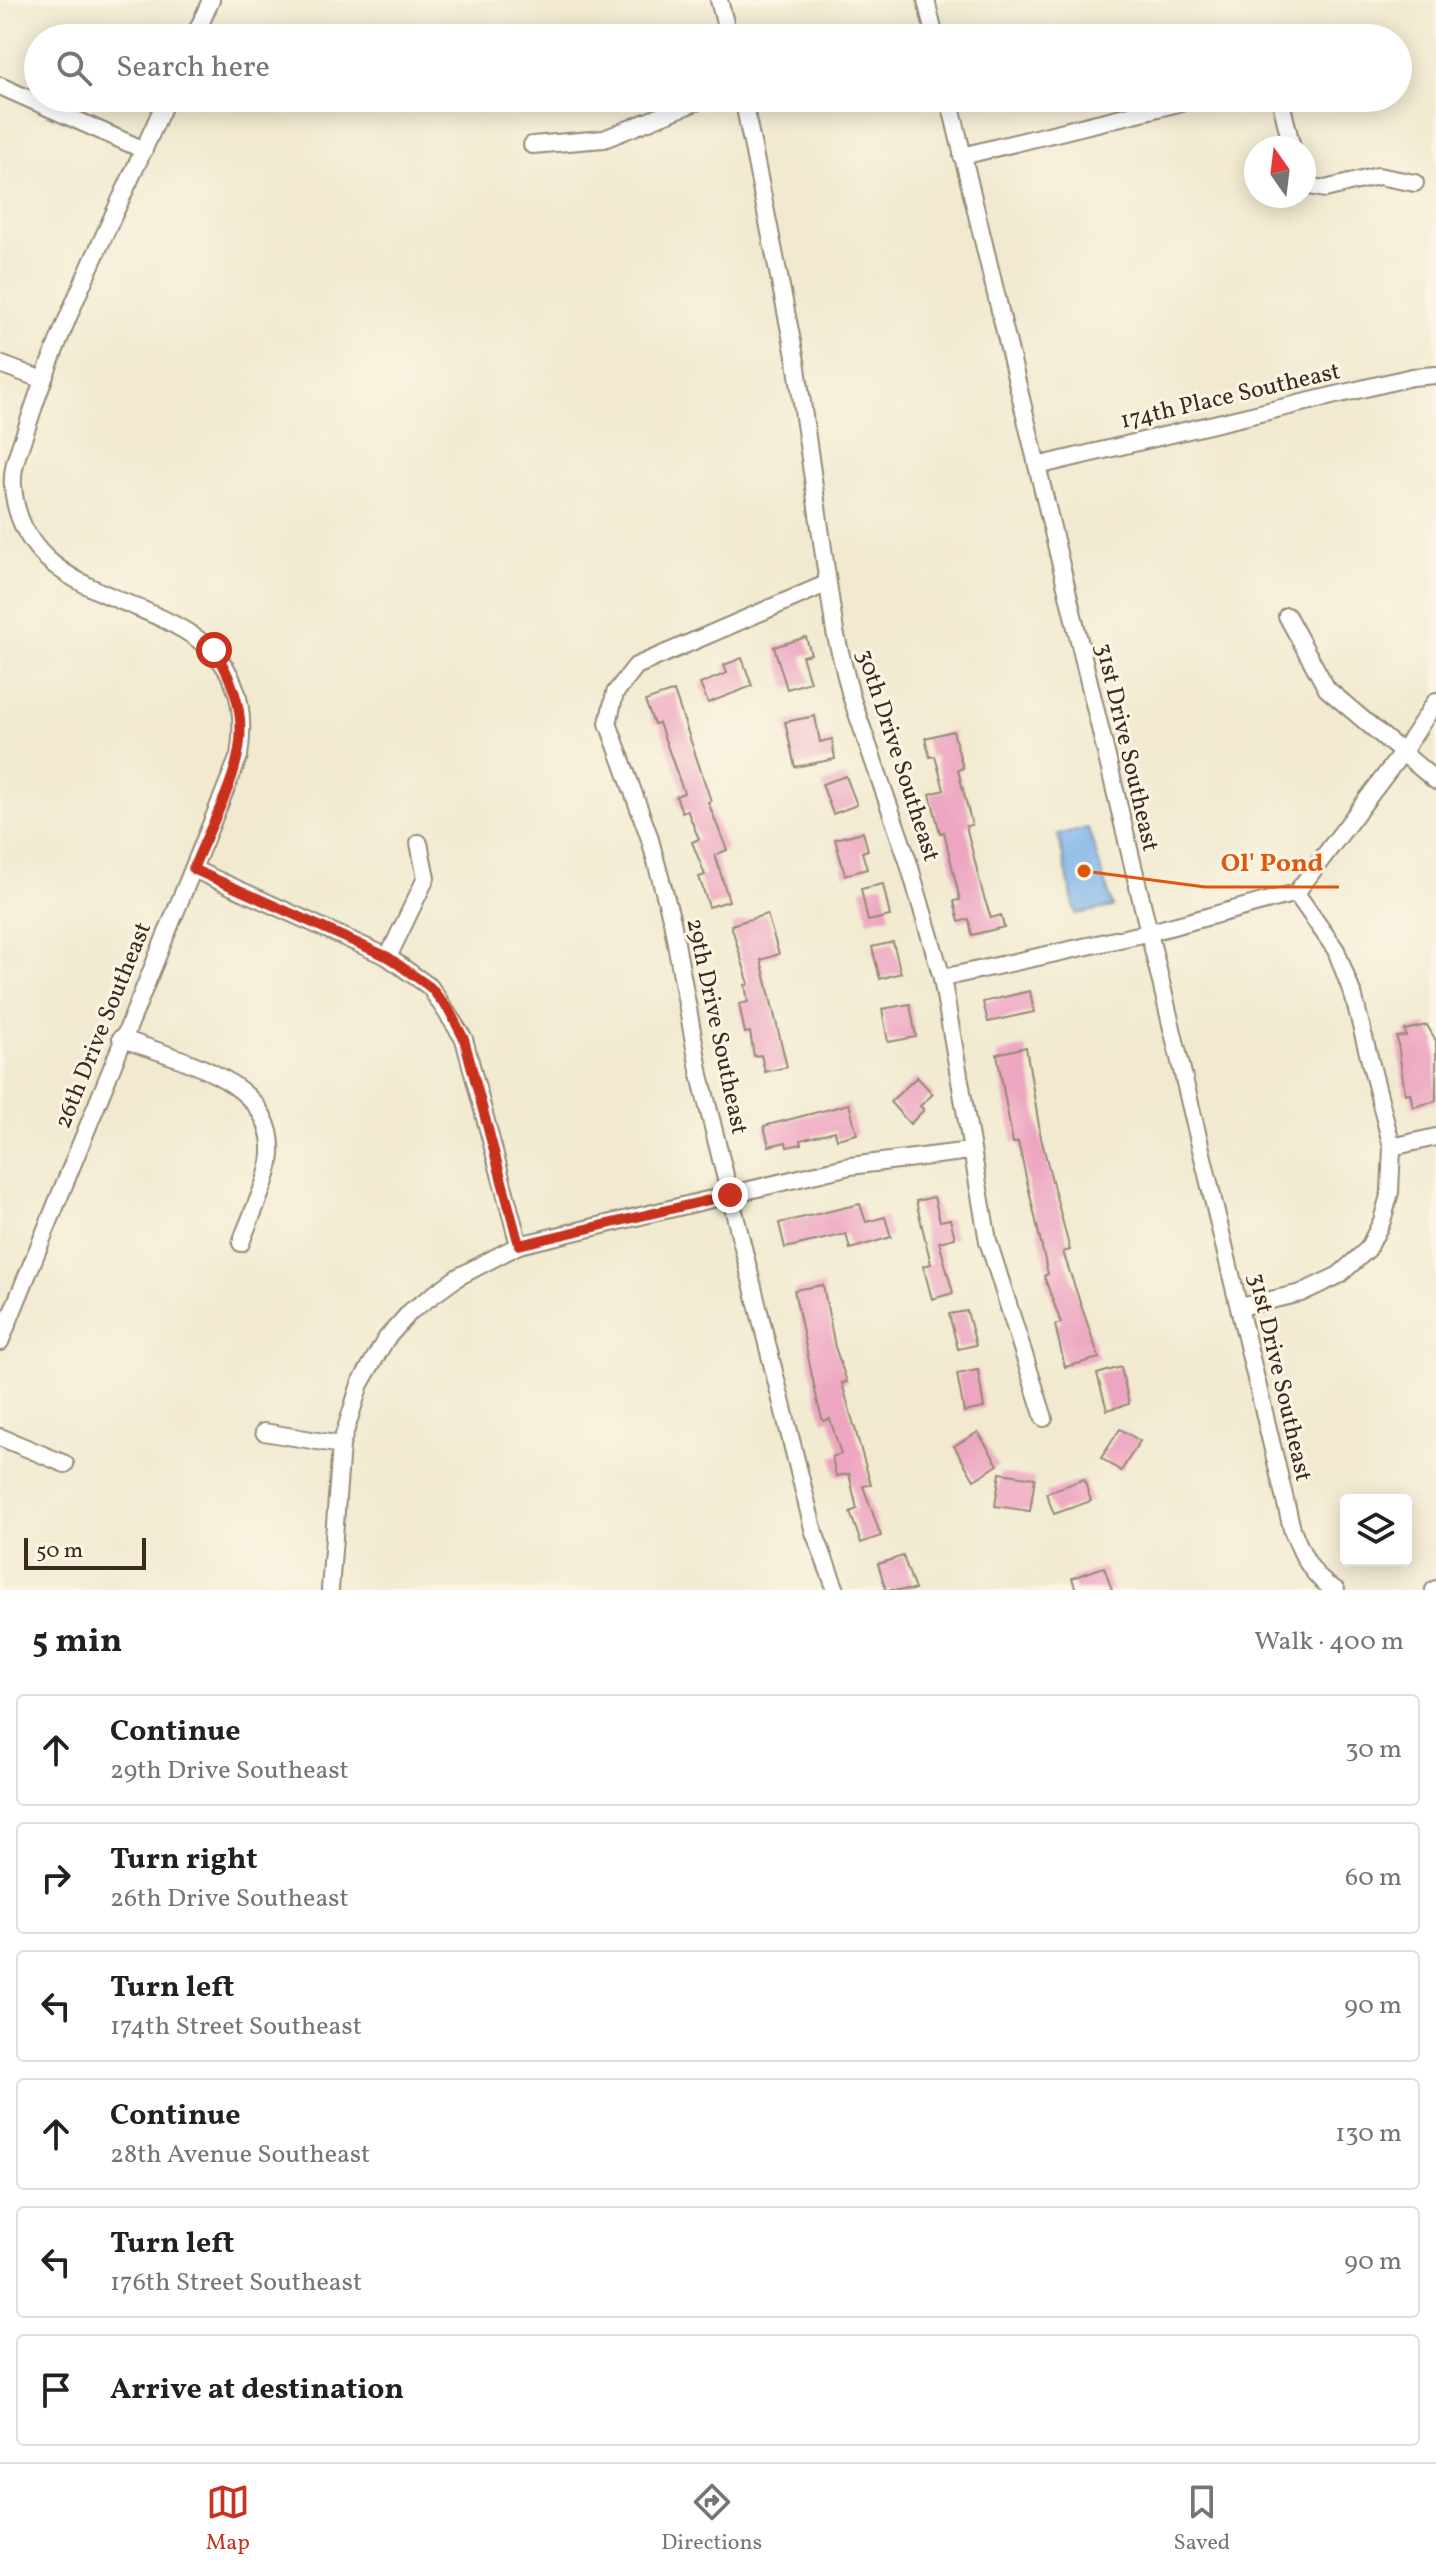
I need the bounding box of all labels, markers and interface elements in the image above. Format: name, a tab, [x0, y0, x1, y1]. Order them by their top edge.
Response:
search box	[24, 24, 1412, 112]
icon: search	[52, 46, 96, 90]
text: Search here	[116, 47, 270, 89]
north arrow	[1244, 136, 1316, 208]
street label: 174th Place Southeast	[1117, 355, 1344, 439]
route start	[196, 632, 232, 668]
street label: 31st Drive Southeast	[1086, 640, 1167, 855]
street label: 30th Drive Southeast	[847, 645, 947, 866]
callout: Ol' Pond	[1205, 837, 1339, 887]
text: Ol' Pond	[1221, 846, 1323, 882]
street label: 29th Drive Southeast	[677, 915, 756, 1138]
street label: 26th Drive Southeast	[47, 917, 161, 1134]
route end	[712, 1177, 748, 1213]
street label: 31st Drive Southeast	[1239, 1270, 1320, 1485]
map controls	[1340, 1494, 1412, 1566]
button: layers	[1340, 1494, 1412, 1566]
scale bar	[24, 1534, 146, 1570]
text: 50 m	[36, 1536, 83, 1567]
text: 5 min	[32, 1619, 122, 1666]
text: Walk · 400 m	[1254, 1624, 1404, 1660]
text: Continue	[110, 1711, 241, 1753]
icon: ahead	[34, 1728, 78, 1772]
text: 30 m	[1345, 1732, 1402, 1768]
text: 29th Drive Southeast	[110, 1753, 349, 1789]
text: Turn right	[110, 1839, 258, 1881]
icon: right	[34, 1856, 78, 1900]
text: 60 m	[1345, 1860, 1402, 1896]
text: 26th Drive Southeast	[110, 1881, 349, 1917]
text: Turn left	[110, 1967, 234, 2009]
icon: left	[34, 1984, 78, 2028]
text: 90 m	[1344, 1988, 1402, 2024]
text: 174th Street Southeast	[110, 2009, 362, 2045]
text: Continue	[110, 2095, 241, 2137]
icon: ahead	[34, 2112, 78, 2156]
text: 130 m	[1335, 2116, 1402, 2152]
text: 28th Avenue Southeast	[110, 2137, 370, 2173]
text: Turn left	[110, 2223, 234, 2265]
icon: left	[34, 2240, 78, 2284]
text: 90 m	[1344, 2244, 1402, 2280]
text: 176th Street Southeast	[110, 2265, 362, 2301]
icon: arrive	[34, 2368, 78, 2412]
text: Arrive at destination	[110, 2369, 404, 2411]
tab: Map	[206, 2480, 250, 2559]
tab: Directions	[661, 2480, 762, 2559]
tab: Saved	[1174, 2480, 1230, 2559]

